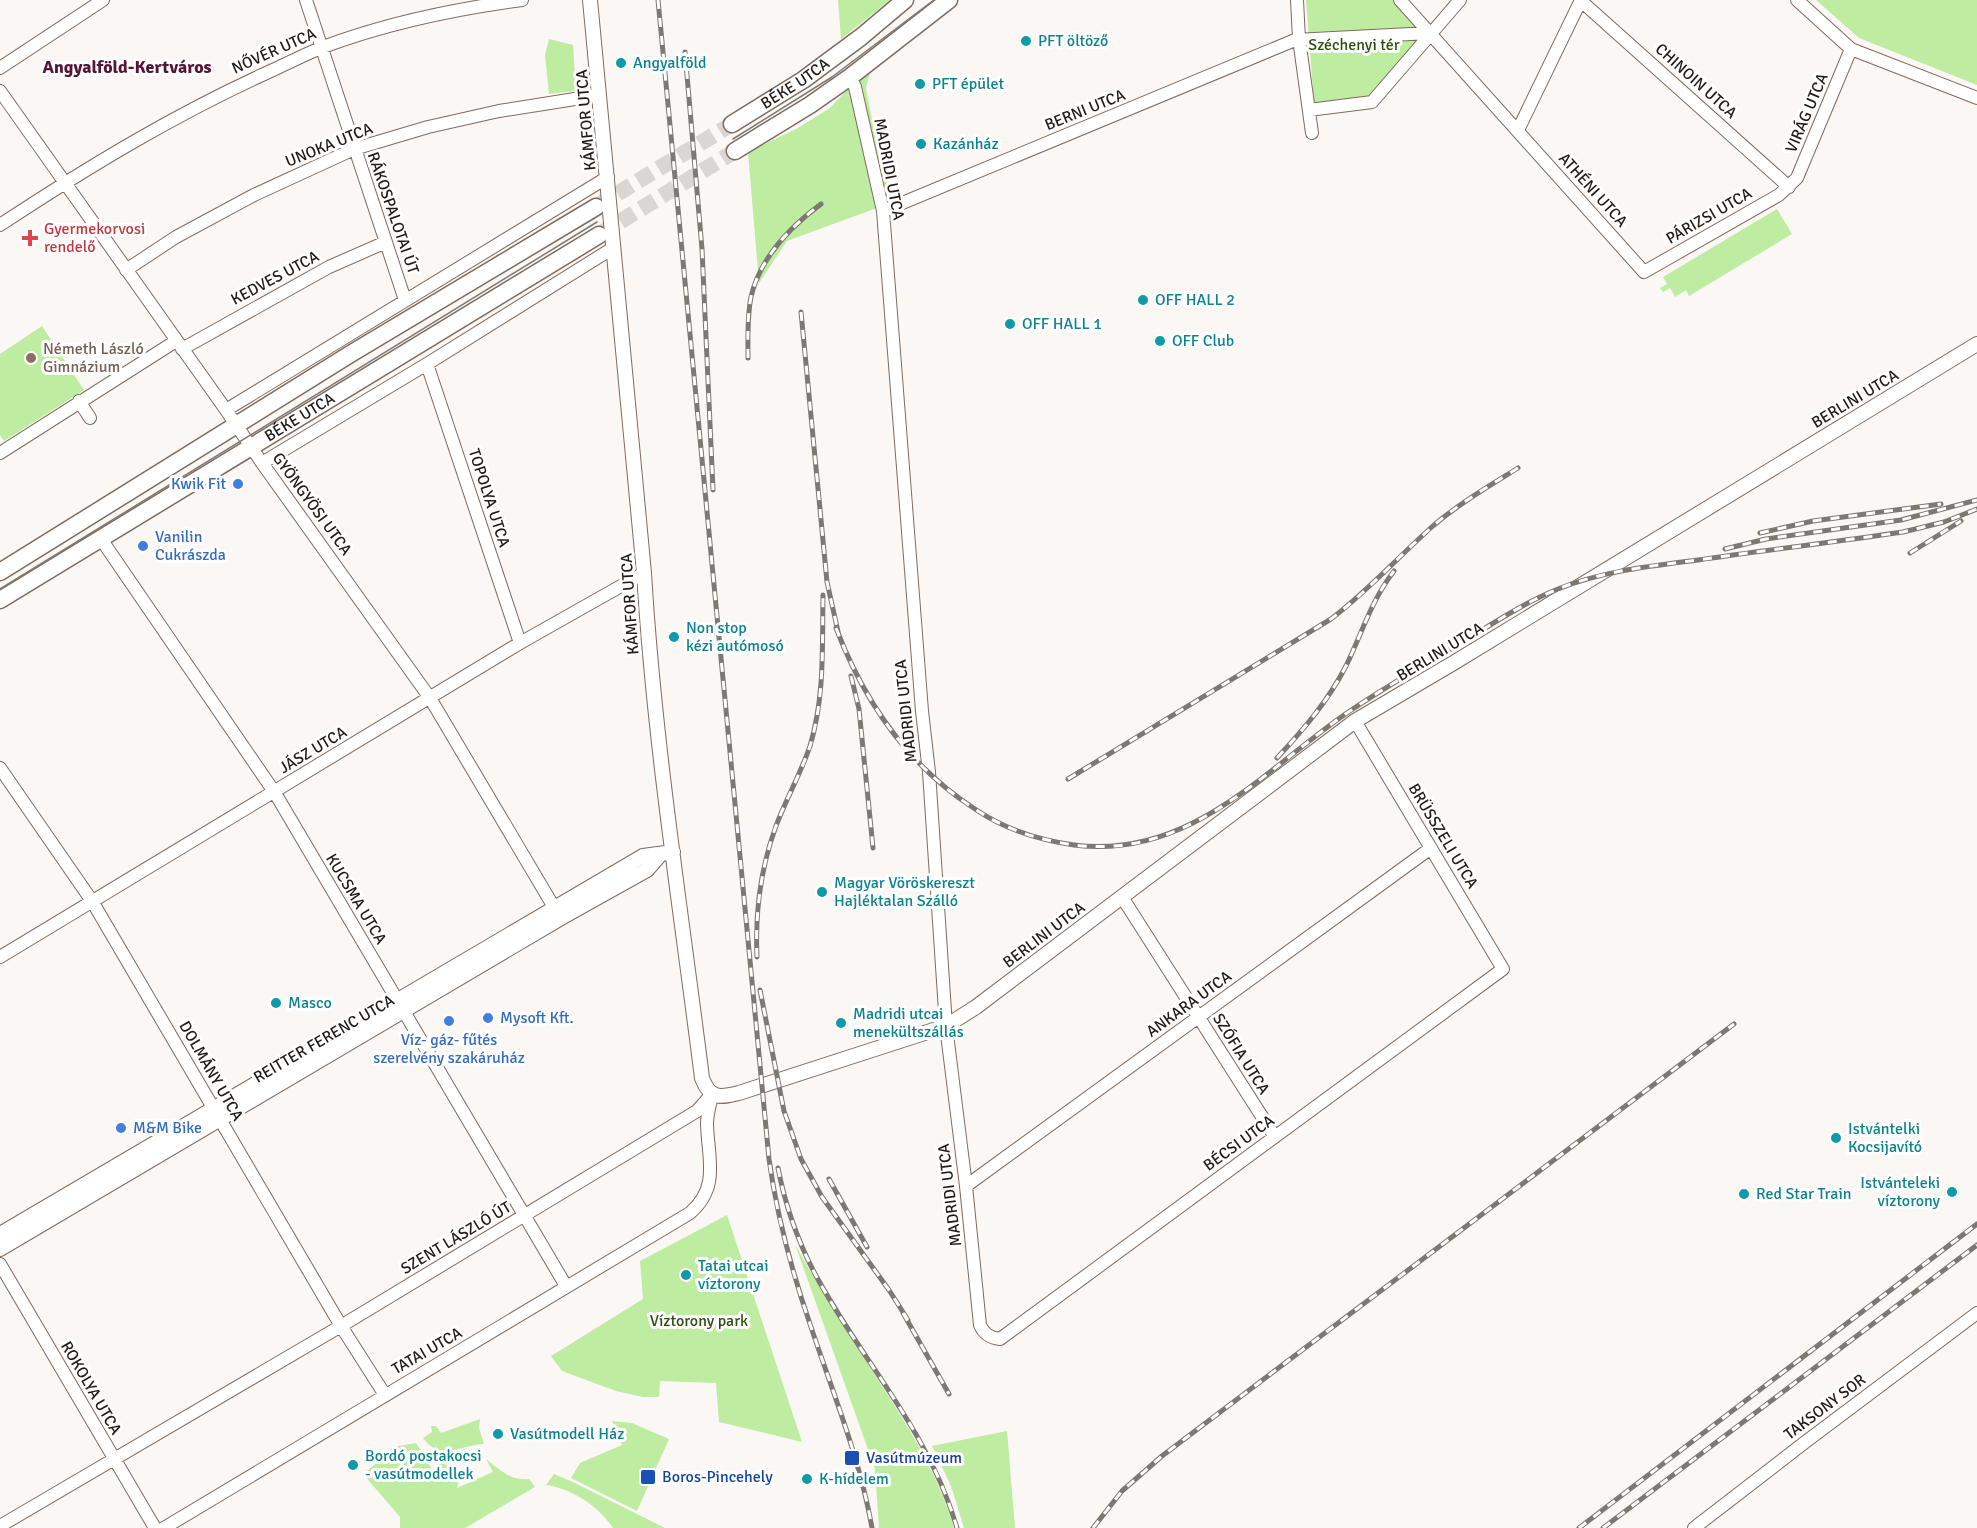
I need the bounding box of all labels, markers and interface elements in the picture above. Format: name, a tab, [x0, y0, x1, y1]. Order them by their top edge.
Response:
street label: NŐVÉR UTCA	[229, 23, 319, 78]
place label: PFT öltöző	[1038, 31, 1108, 51]
marker: PFT öltöző	[1019, 34, 1033, 48]
park label: Széchenyi tér	[1308, 35, 1400, 55]
street label: CHINOIN UTCA	[1651, 39, 1741, 123]
place label: Angyalföld	[633, 53, 707, 73]
street label: BÉKE UTCA	[757, 54, 834, 114]
district label: Angyalföld-Kertváros	[42, 56, 212, 78]
marker: Angyalföld	[614, 56, 628, 70]
street label: KÁMFOR UTCA	[572, 68, 600, 172]
street label: VIRÁG UTCA	[1781, 70, 1833, 156]
place label: PFT épület	[932, 74, 1005, 94]
marker: PFT épület	[913, 77, 927, 91]
street label: BERNI UTCA	[1042, 85, 1128, 135]
street label: MADRIDI UTCA	[869, 116, 909, 222]
street label: UNOKA UTCA	[282, 118, 376, 172]
place label: Kazánház	[933, 134, 999, 154]
marker: Kazánház	[914, 137, 928, 151]
street label: RÁKOSPALOTAI ÚT	[363, 149, 423, 277]
street label: ATHÉNI UTCA	[1554, 149, 1632, 231]
street label: PÁRIZSI UTCA	[1662, 183, 1756, 249]
place label: Gyermekorvosi rendelő	[44, 219, 145, 257]
marker: Gyermekorvosi rendelő	[21, 229, 39, 247]
street label: KEDVES UTCA	[227, 246, 323, 310]
place label: OFF HALL 2	[1155, 290, 1235, 310]
marker: OFF HALL 2	[1136, 293, 1150, 307]
place label: OFF HALL 1	[1022, 314, 1102, 334]
marker: OFF HALL 1	[1003, 317, 1017, 331]
place label: OFF Club	[1172, 331, 1234, 351]
marker: OFF Club	[1153, 334, 1167, 348]
place label: Németh László Gimnázium	[43, 339, 144, 377]
marker: Németh László Gimnázium	[24, 351, 38, 365]
street label: BERLINI UTCA	[1808, 365, 1902, 433]
street label: BÉKE UTCA	[261, 388, 339, 446]
street label: TOPOLYA UTCA	[464, 446, 514, 550]
street label: GYÖNGYÖSI UTCA	[268, 449, 356, 560]
place label: Kwik Fit	[171, 474, 226, 494]
marker: Kwik Fit	[231, 477, 245, 491]
place label: Vanilin Cukrászda	[155, 527, 226, 565]
marker: Vanilin Cukrászda	[136, 539, 150, 553]
street label: KÁMFOR UTCA	[616, 552, 644, 655]
place label: Non stop kézi autómosó	[686, 618, 784, 656]
street label: BERLINI UTCA	[1393, 618, 1487, 686]
marker: Non stop kézi autómosó	[667, 630, 681, 644]
street label: MADRIDI UTCA	[891, 658, 921, 764]
street label: JÁSZ UTCA	[276, 722, 351, 778]
street label: BRÜSSZELI UTCA	[1404, 780, 1482, 892]
street label: KUCSMA UTCA	[321, 850, 391, 948]
place label: Magyar Vöröskereszt Hajléktalan Szálló	[834, 873, 975, 911]
marker: Magyar Vöröskereszt Hajléktalan Szálló	[815, 885, 829, 899]
street label: BERLINI UTCA	[999, 897, 1089, 972]
street label: ANKARA UTCA	[1142, 966, 1236, 1042]
street label: REITTER FERENC UTCA	[250, 990, 398, 1088]
place label: Masco	[288, 993, 332, 1013]
marker: Masco	[269, 996, 283, 1010]
place label: Madridi utcai menekültszállás	[853, 1004, 964, 1042]
place label: Mysoft Kft.	[500, 1008, 574, 1028]
street label: SZÓFIA UTCA	[1208, 1010, 1274, 1098]
marker: Mysoft Kft.	[481, 1011, 495, 1025]
marker: Víz- gáz- fűtés szerelvény szakáruház	[442, 1014, 456, 1028]
marker: Madridi utcai menekültszállás	[834, 1016, 848, 1030]
street label: DOLMÁNY UTCA	[174, 1018, 248, 1125]
place label: Víz- gáz- fűtés szerelvény szakáruház	[373, 1030, 525, 1068]
street label: BÉCSI UTCA	[1200, 1110, 1279, 1175]
place label: M&M Bike	[133, 1118, 202, 1138]
place label: Istvántelki Kocsijavító	[1848, 1119, 1922, 1157]
marker: M&M Bike	[114, 1121, 128, 1135]
marker: Istvántelki Kocsijavító	[1829, 1131, 1843, 1145]
street label: MADRIDI UTCA	[934, 1142, 966, 1248]
place label: Istvánteleki víztorony	[1860, 1173, 1941, 1211]
place label: Red Star Train	[1756, 1184, 1852, 1204]
marker: Istvánteleki víztorony	[1945, 1185, 1959, 1199]
marker: Red Star Train	[1737, 1187, 1751, 1201]
street label: SZENT LÁSZLÓ ÚT	[397, 1197, 515, 1279]
place label: Tatai utcai víztorony	[698, 1256, 768, 1294]
marker: Tatai utcai víztorony	[679, 1268, 693, 1282]
park label: Víztorony park	[650, 1311, 748, 1331]
street label: TATAI UTCA	[388, 1323, 466, 1379]
street label: ROKOLYA UTCA	[56, 1338, 126, 1438]
street label: TAKSONY SOR	[1780, 1370, 1870, 1444]
place label: Vasútmodell Ház	[510, 1424, 624, 1444]
marker: Vasútmodell Ház	[491, 1427, 505, 1441]
place label: Bordó postakocsi - vasútmodellek	[365, 1446, 482, 1484]
place label: Vasútmúzeum	[866, 1448, 962, 1468]
marker: Vasútmúzeum	[843, 1449, 861, 1467]
marker: Bordó postakocsi - vasútmodellek	[346, 1458, 360, 1472]
place label: Boros-Pincehely	[662, 1467, 773, 1487]
marker: Boros-Pincehely	[639, 1468, 657, 1486]
place label: K-hídelem	[819, 1469, 889, 1489]
marker: K-hídelem	[800, 1472, 814, 1486]

